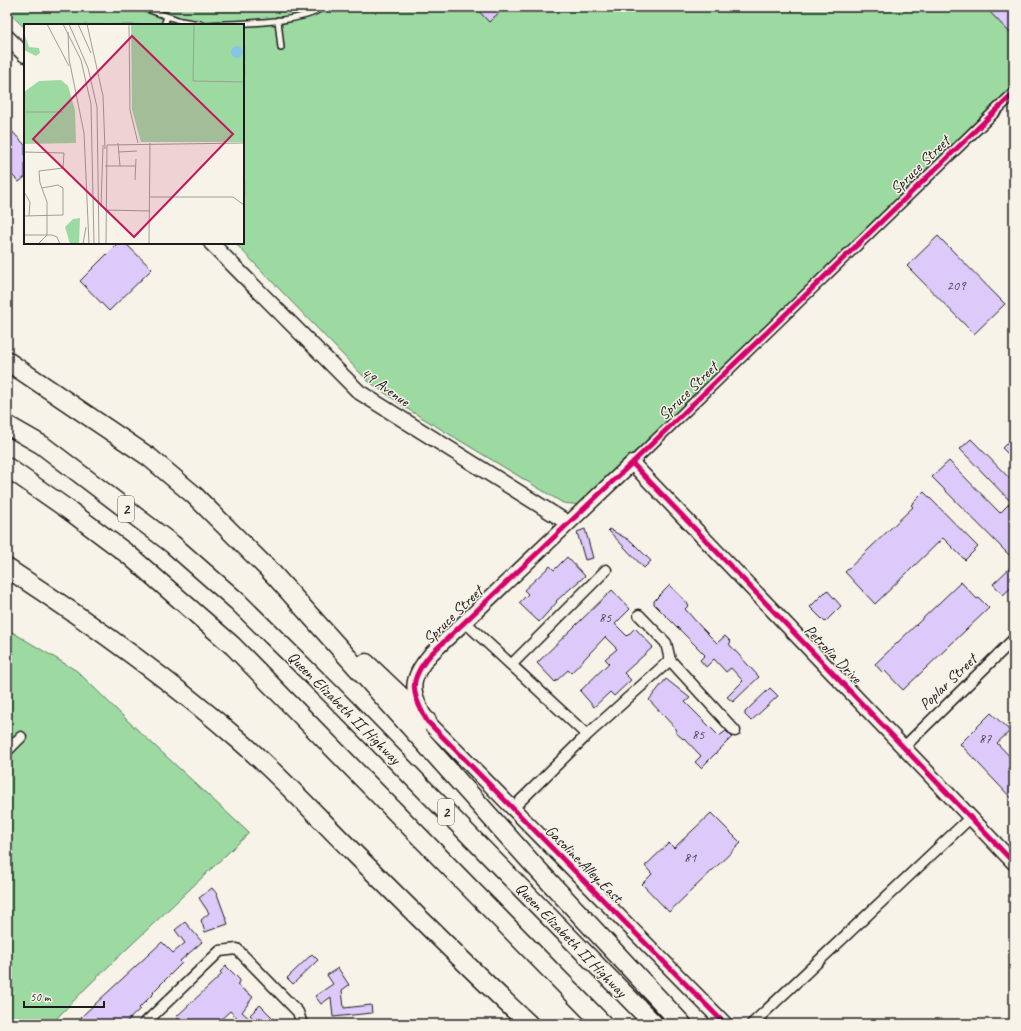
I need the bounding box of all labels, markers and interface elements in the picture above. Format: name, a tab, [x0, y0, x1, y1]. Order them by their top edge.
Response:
inset map	[24, 24, 244, 244]
street label: Spruce Street	[886, 130, 956, 198]
house number: 209	[947, 277, 967, 294]
street label: Spruce Street	[654, 356, 724, 424]
street label: 49 Avenue	[357, 363, 415, 412]
road number: 2	[118, 496, 134, 522]
street label: Spruce Street	[419, 580, 489, 648]
house number: 85	[599, 609, 612, 626]
street label: Petrolia Drive	[800, 620, 867, 689]
street label: Queen Elizabeth II Highway	[283, 647, 406, 770]
street label: Poplar Street	[915, 648, 983, 714]
house number: 85	[692, 726, 705, 743]
house number: 87	[979, 730, 992, 747]
road number: 2	[438, 799, 454, 825]
street label: Gasoline Alley East	[541, 821, 628, 908]
house number: 81	[684, 849, 697, 866]
street label: Queen Elizabeth II Highway	[511, 878, 632, 1003]
scale bar	[24, 983, 104, 1009]
text: 50 m	[30, 989, 52, 1005]

